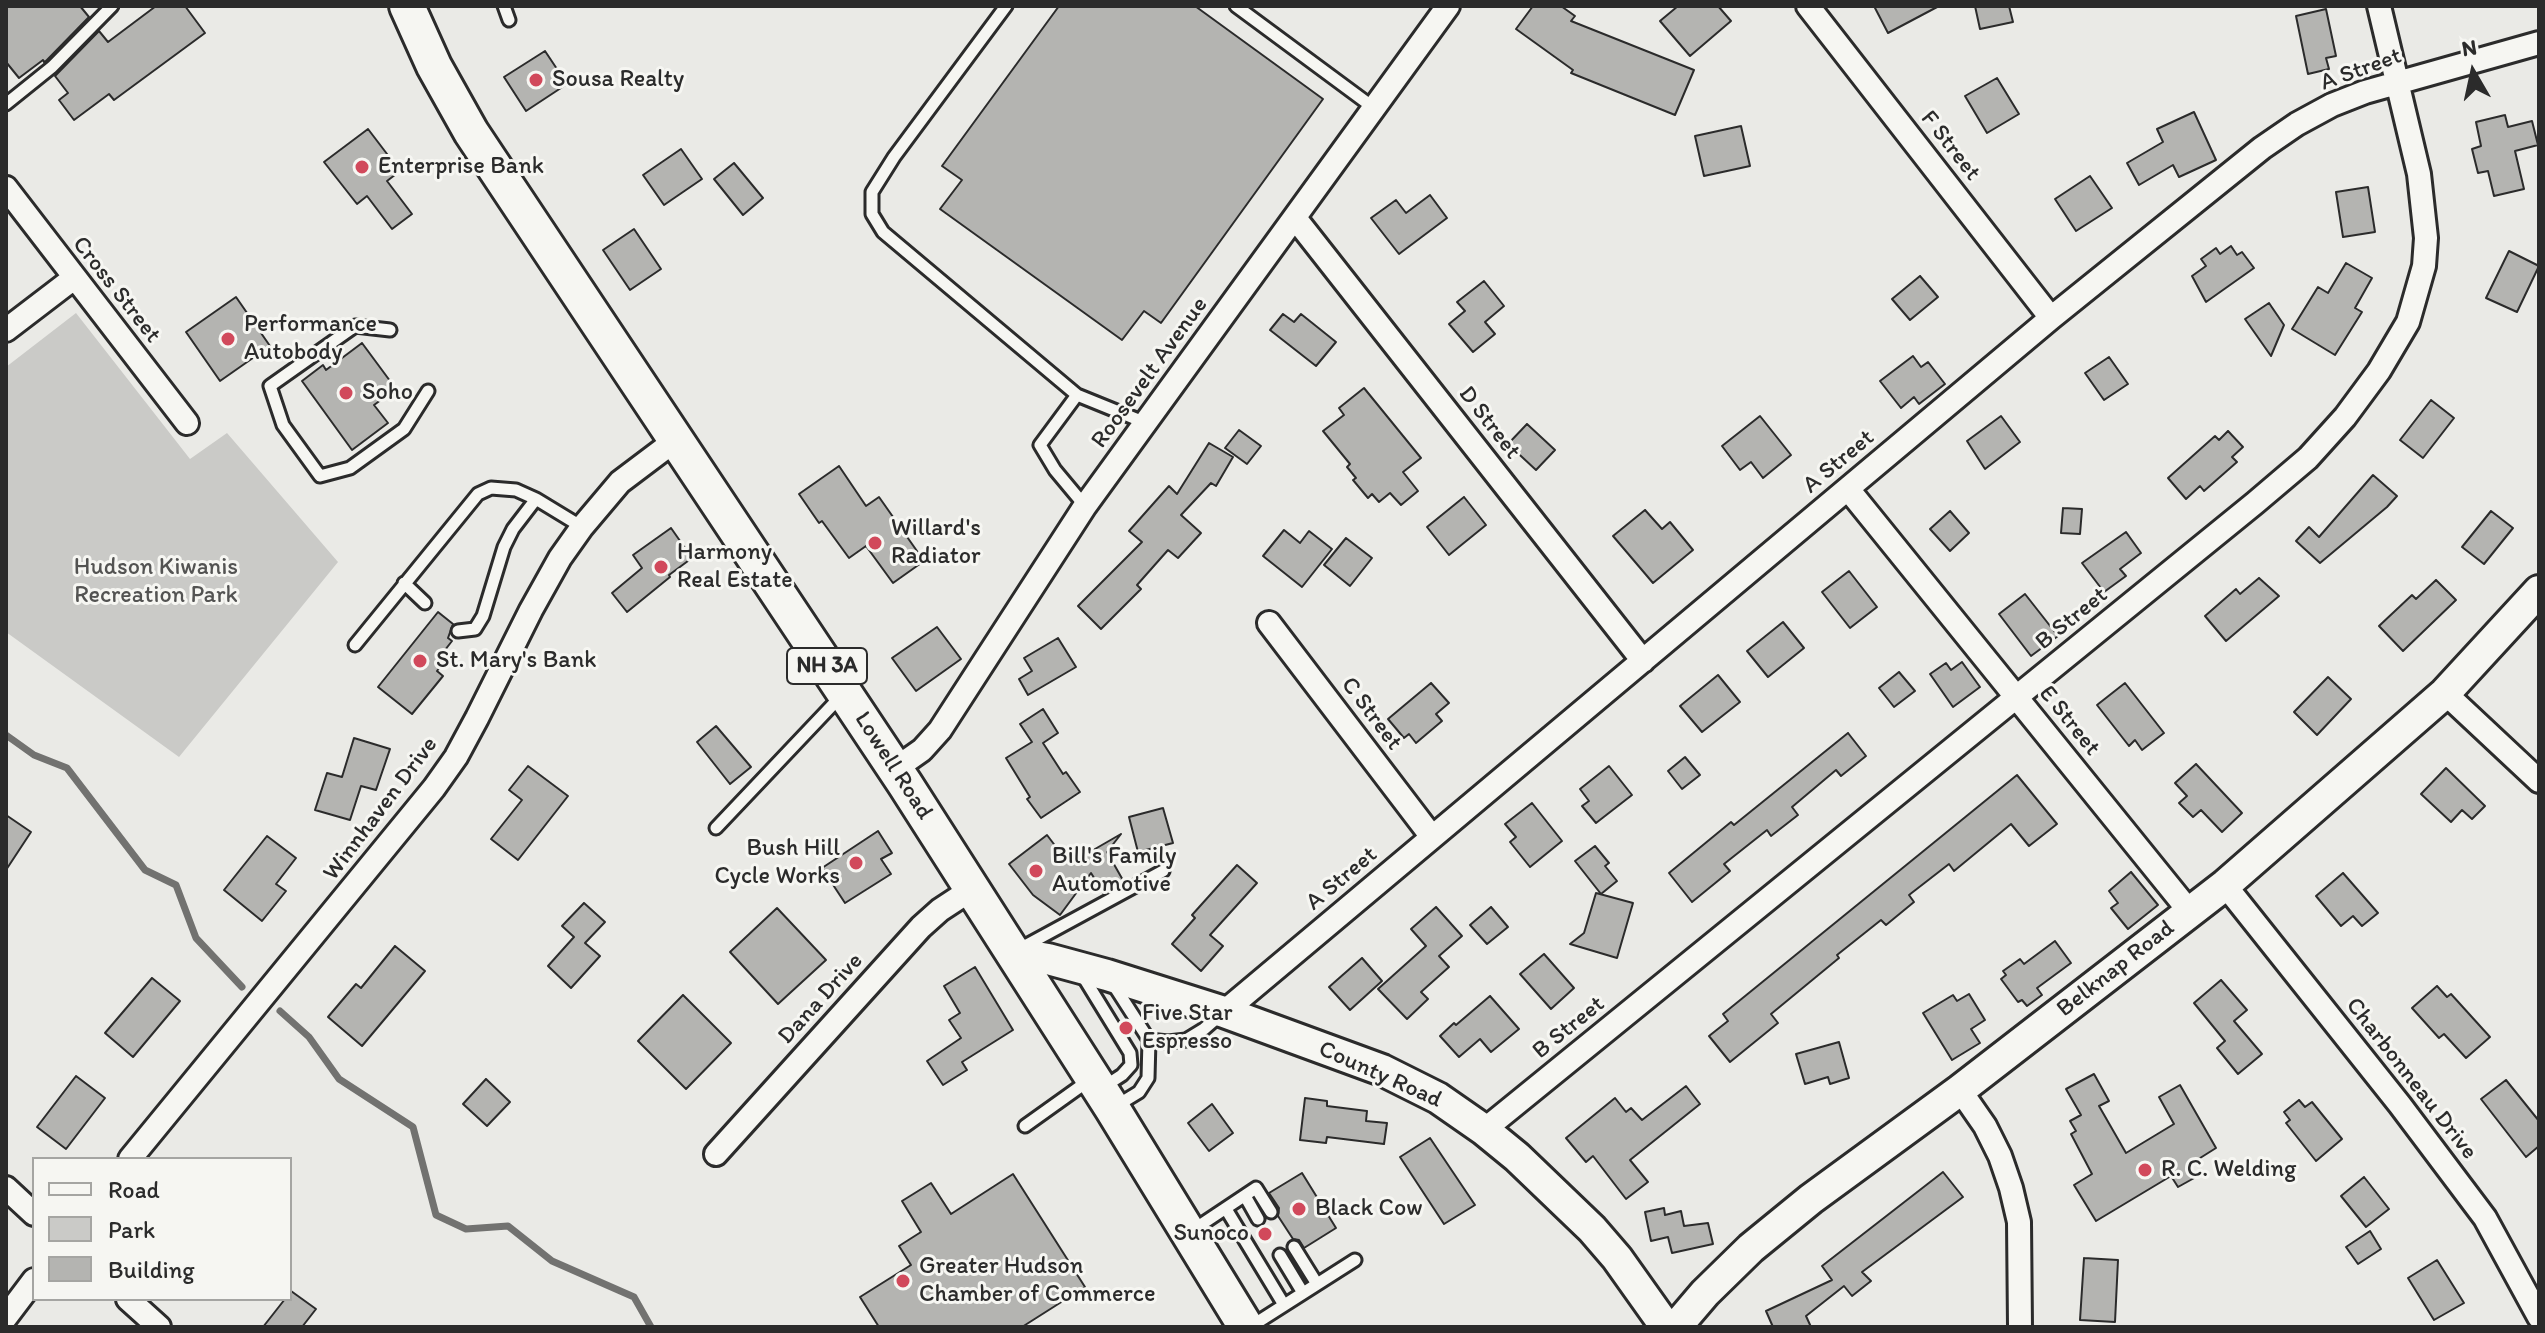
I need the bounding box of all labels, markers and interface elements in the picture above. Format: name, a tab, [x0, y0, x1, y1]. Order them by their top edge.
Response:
north arrow	[2433, 32, 2513, 112]
text: N	[2460, 33, 2479, 62]
street label: A Street	[2317, 42, 2405, 98]
place label: Sousa Realty	[552, 66, 684, 94]
marker: Sousa Realty	[527, 71, 545, 89]
street label: F Street	[1914, 105, 1986, 187]
place label: Enterprise Bank	[378, 153, 544, 181]
marker: Enterprise Bank	[353, 158, 371, 176]
street label: Cross Street	[65, 231, 167, 349]
street label: Roosevelt Avenue	[1085, 292, 1215, 454]
place label: Performance Autobody	[244, 311, 377, 367]
marker: Performance Autobody	[219, 330, 237, 348]
place label: Soho	[362, 379, 413, 407]
street label: D Street	[1452, 381, 1526, 465]
marker: Soho	[337, 384, 355, 402]
street label: A Street	[1797, 424, 1881, 500]
place label: Willard's Radiator	[891, 515, 981, 571]
marker: Willard's Radiator	[866, 534, 884, 552]
place label: Harmony Real Estate	[677, 539, 793, 595]
park label: Hudson Kiwanis Recreation Park	[74, 554, 238, 610]
marker: Harmony Real Estate	[652, 558, 670, 576]
street label: B Street	[2030, 581, 2114, 657]
place label: St. Mary's Bank	[436, 647, 596, 675]
road number: NH 3A	[787, 648, 867, 684]
marker: St. Mary's Bank	[411, 652, 429, 670]
street label: C Street	[1334, 672, 1408, 756]
street label: E Street	[2032, 680, 2106, 762]
street label: Lowell Road	[847, 707, 939, 825]
street label: Winnhaven Drive	[318, 731, 444, 887]
place label: Bush Hill Cycle Works	[714, 835, 840, 891]
street label: A Street	[1300, 841, 1384, 917]
place label: Bill's Family Automotive	[1052, 843, 1176, 899]
marker: Bush Hill Cycle Works	[847, 854, 865, 872]
marker: Bill's Family Automotive	[1027, 862, 1045, 880]
street label: Belknap Road	[2052, 914, 2180, 1024]
street label: Dana Drive	[772, 947, 870, 1051]
street label: B Street	[1527, 990, 1611, 1066]
street label: Charbonneau Drive	[2339, 992, 2483, 1166]
place label: Five Star Espresso	[1142, 1000, 1232, 1056]
marker: Five Star Espresso	[1117, 1019, 1135, 1037]
street label: County Road	[1314, 1035, 1446, 1115]
place label: R. C. Welding	[2161, 1156, 2296, 1184]
legend	[32, 1157, 292, 1301]
marker: R. C. Welding	[2136, 1161, 2154, 1179]
text: Road	[108, 1175, 160, 1204]
place label: Black Cow	[1315, 1195, 1423, 1223]
marker: Black Cow	[1290, 1200, 1308, 1218]
text: Park	[108, 1215, 155, 1244]
place label: Sunoco	[1173, 1220, 1249, 1248]
marker: Sunoco	[1256, 1225, 1274, 1243]
place label: Greater Hudson Chamber of Commerce	[919, 1253, 1156, 1309]
text: Building	[108, 1255, 195, 1284]
marker: Greater Hudson Chamber of Commerce	[894, 1272, 912, 1290]

